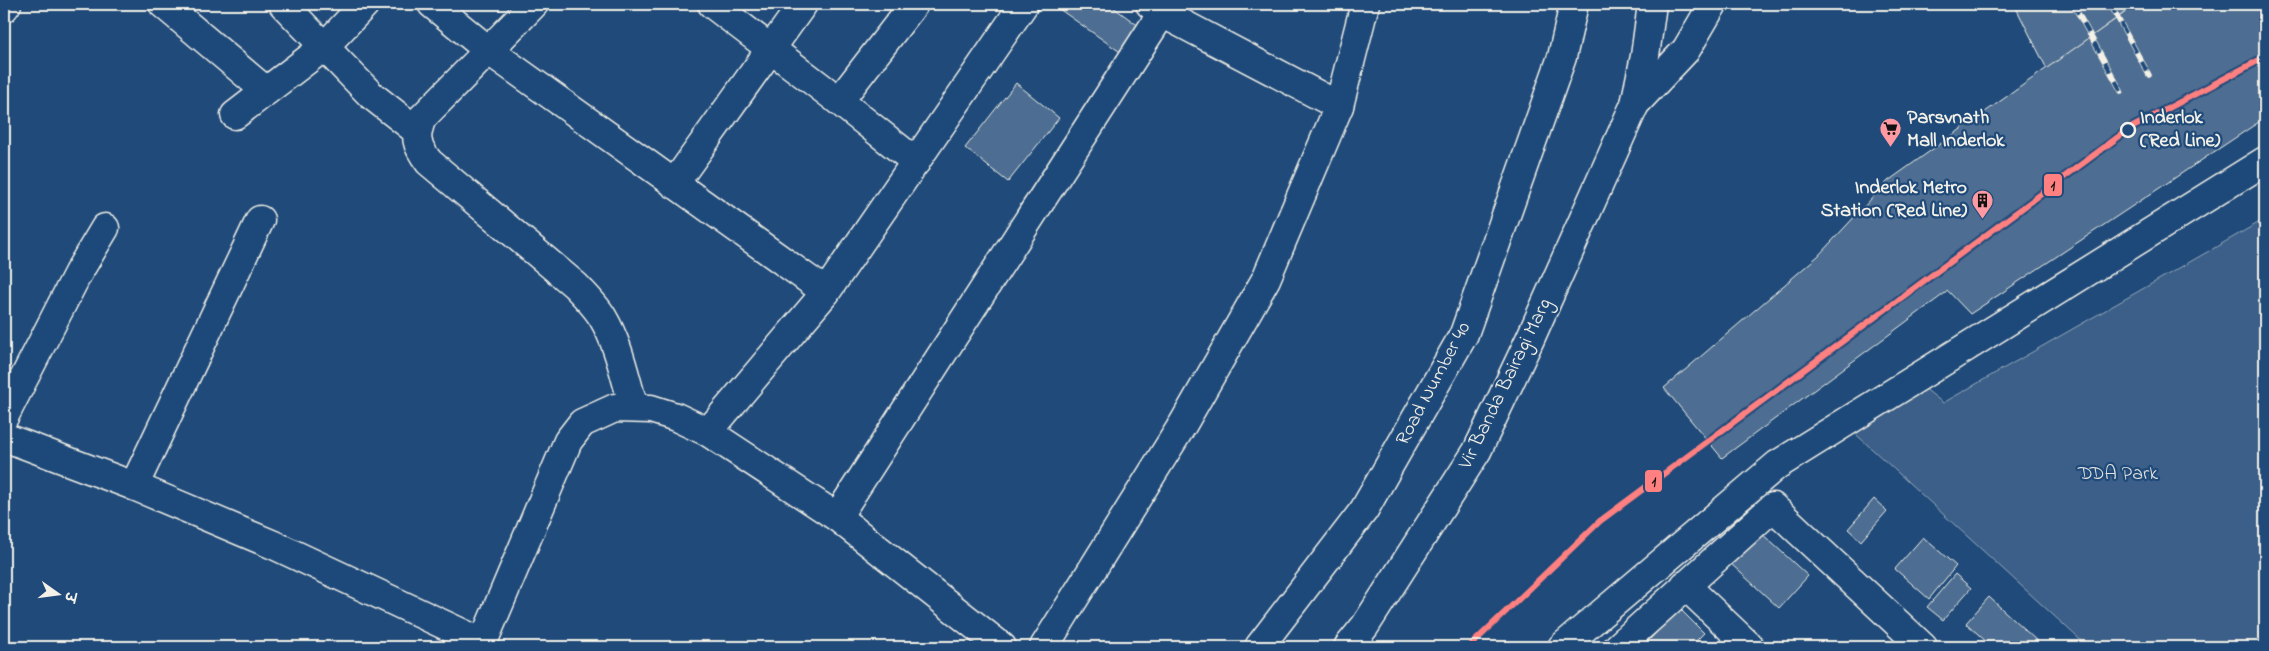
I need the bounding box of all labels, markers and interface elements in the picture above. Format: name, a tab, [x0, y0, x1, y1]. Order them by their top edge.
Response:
place label: Parsvnath Mall Inderlok	[1907, 104, 2006, 156]
place label: Inderlok (Red Line)	[2140, 104, 2221, 156]
supermarket icon: Parsvnath Mall Inderlok	[1879, 117, 1903, 148]
marker: Inderlok (Red Line)	[2120, 122, 2136, 138]
line badge: 1	[2043, 173, 2063, 197]
place label: Inderlok Metro Station (Red Line)	[1821, 174, 1967, 226]
text: 1	[2051, 176, 2056, 197]
building icon: Inderlok Metro Station (Red Line)	[1971, 188, 1995, 219]
street label: Vir Banda Bairagi Marg	[1452, 294, 1561, 476]
street label: Road Number 40	[1389, 317, 1479, 451]
park label: DDA Park	[2077, 460, 2158, 489]
line badge: 1	[1644, 469, 1663, 493]
text: 1	[1652, 472, 1657, 493]
north arrow	[32, 568, 82, 618]
text: उ	[57, 588, 81, 605]

